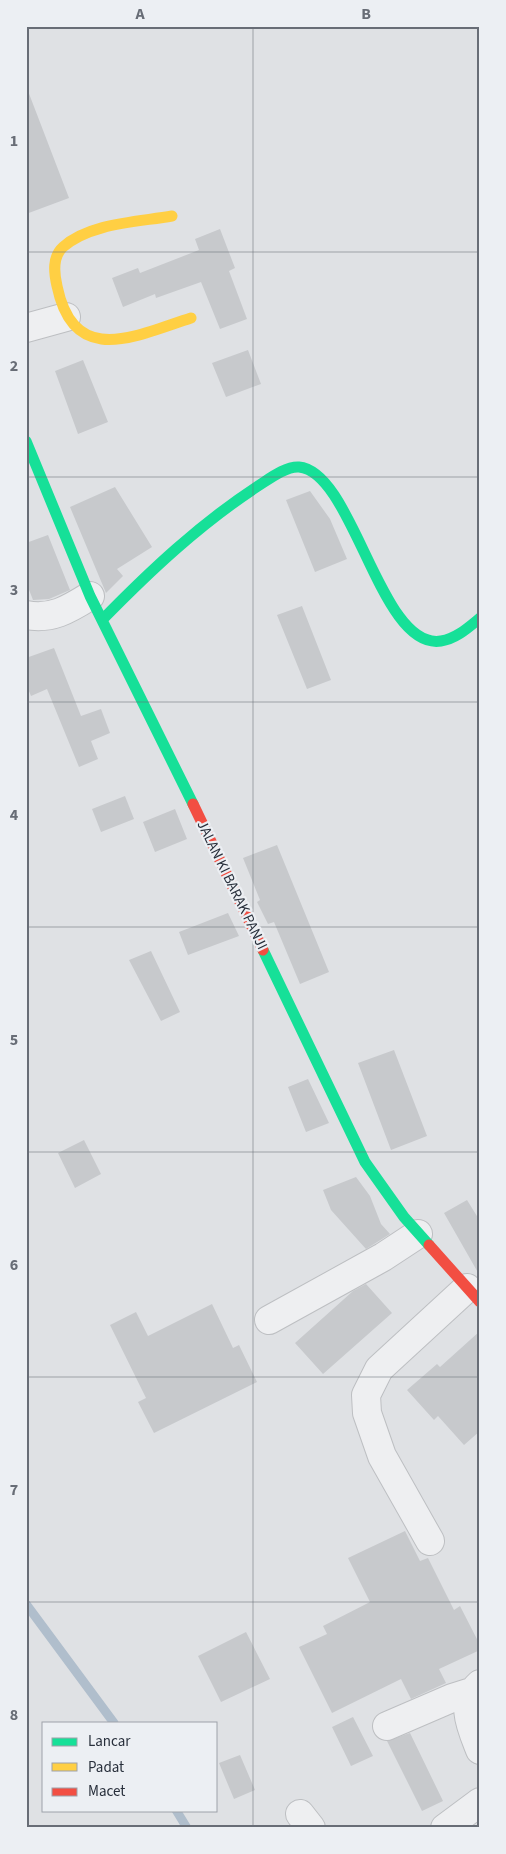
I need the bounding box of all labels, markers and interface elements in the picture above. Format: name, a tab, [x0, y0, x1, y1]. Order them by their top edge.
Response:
text: A	[134, 3, 145, 25]
text: B	[361, 3, 371, 25]
text: 1	[10, 130, 18, 152]
text: 2	[10, 355, 18, 377]
text: 3	[10, 579, 18, 601]
text: 4	[10, 804, 19, 826]
street label: JALAN KI BARAK PANJI	[192, 817, 272, 953]
text: 5	[10, 1029, 18, 1051]
text: 6	[10, 1254, 18, 1276]
text: 7	[10, 1479, 18, 1501]
text: 8	[10, 1704, 18, 1726]
legend	[42, 1722, 218, 1812]
text: Lancar	[88, 1731, 131, 1752]
text: Padat	[88, 1757, 124, 1778]
text: Macet	[88, 1781, 125, 1802]

